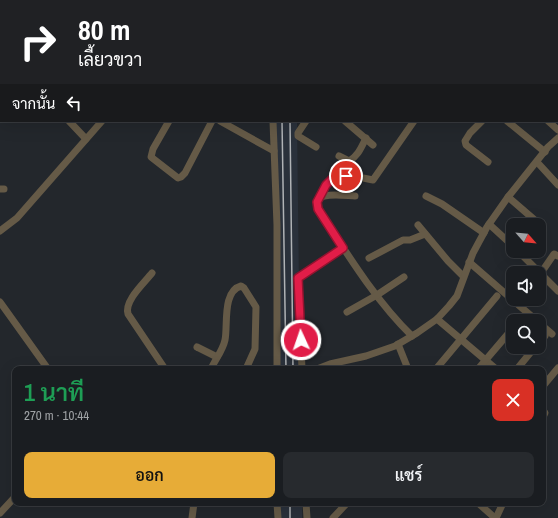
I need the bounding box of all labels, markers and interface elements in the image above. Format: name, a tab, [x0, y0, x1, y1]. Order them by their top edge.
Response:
text: 80 m	[78, 11, 130, 49]
icon: right	[12, 16, 64, 68]
text: เลี้ยวขวา	[78, 47, 142, 72]
icon: left	[63, 92, 85, 114]
text: จากนั้น	[12, 93, 55, 114]
pin	[329, 159, 363, 193]
icon: arrive	[335, 165, 357, 187]
north arrow	[506, 218, 546, 258]
map controls	[506, 218, 546, 354]
button: sound	[506, 266, 546, 306]
button: search	[506, 314, 546, 354]
position arrow	[280, 319, 322, 361]
text: 1 นาที	[24, 376, 84, 408]
button: close	[492, 379, 534, 421]
text: 270 m · 10:44	[24, 407, 89, 424]
button: ออก	[24, 452, 275, 498]
button: แชร์	[283, 452, 534, 498]

